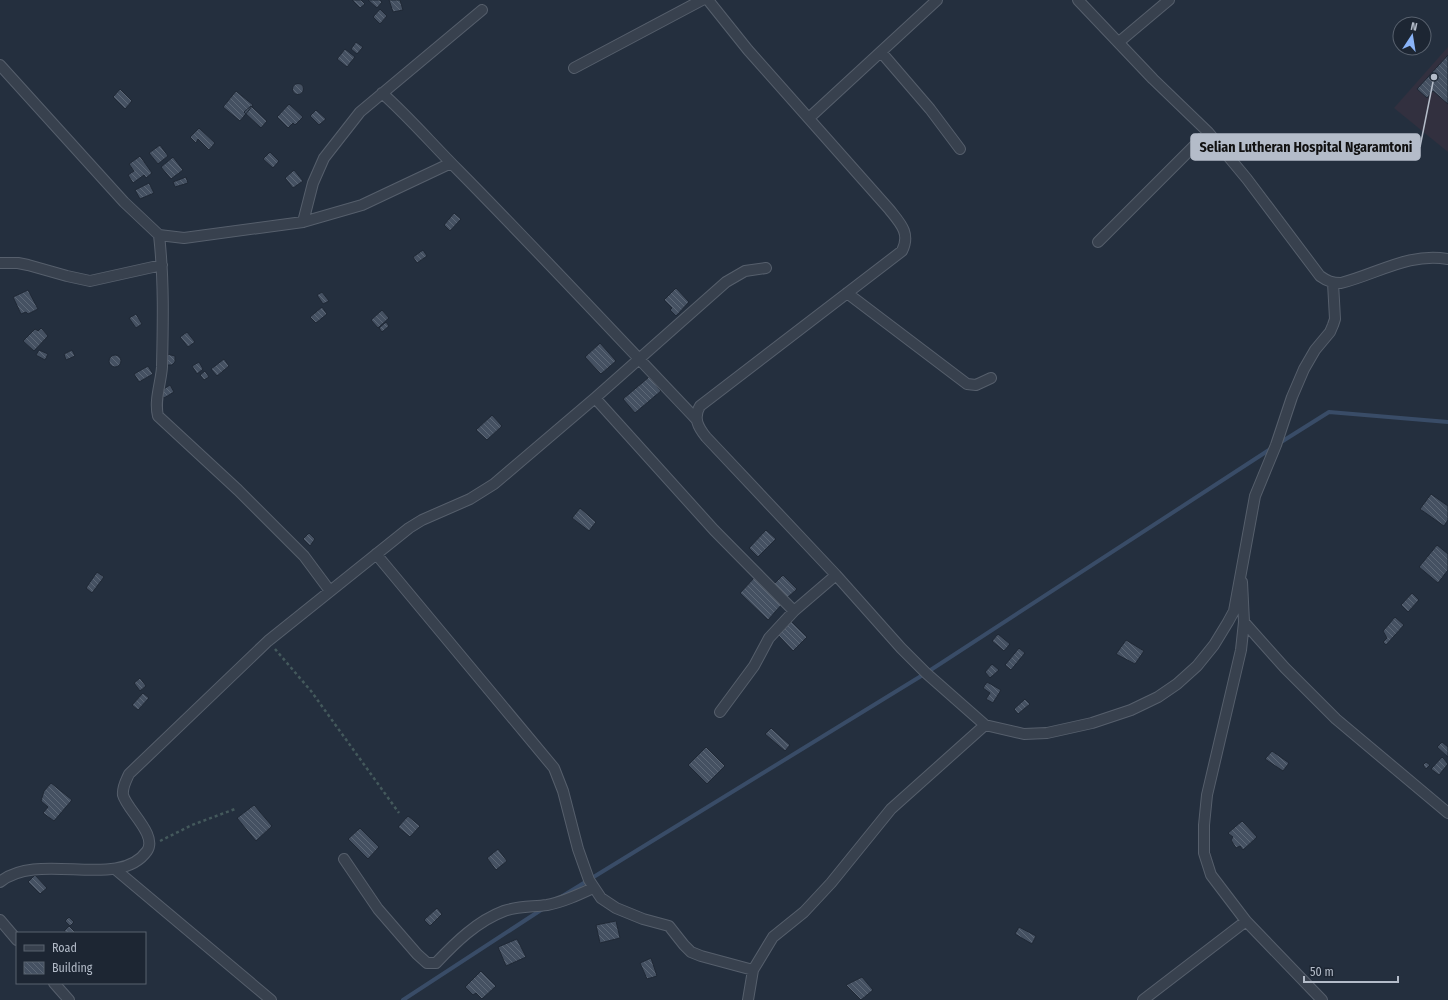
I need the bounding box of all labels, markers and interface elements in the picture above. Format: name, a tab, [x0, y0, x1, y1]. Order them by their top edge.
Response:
north arrow	[1392, 16, 1432, 56]
text: N	[1409, 20, 1419, 34]
callout: Selian Lutheran Hospital Ngaramtoni	[1191, 134, 1420, 160]
text: Selian Lutheran Hospital Ngaramtoni	[1200, 139, 1413, 156]
legend	[16, 932, 146, 984]
text: Road	[52, 941, 77, 955]
scale bar	[1304, 958, 1398, 984]
text: Building	[52, 961, 93, 975]
text: 50 m	[1310, 965, 1334, 979]

